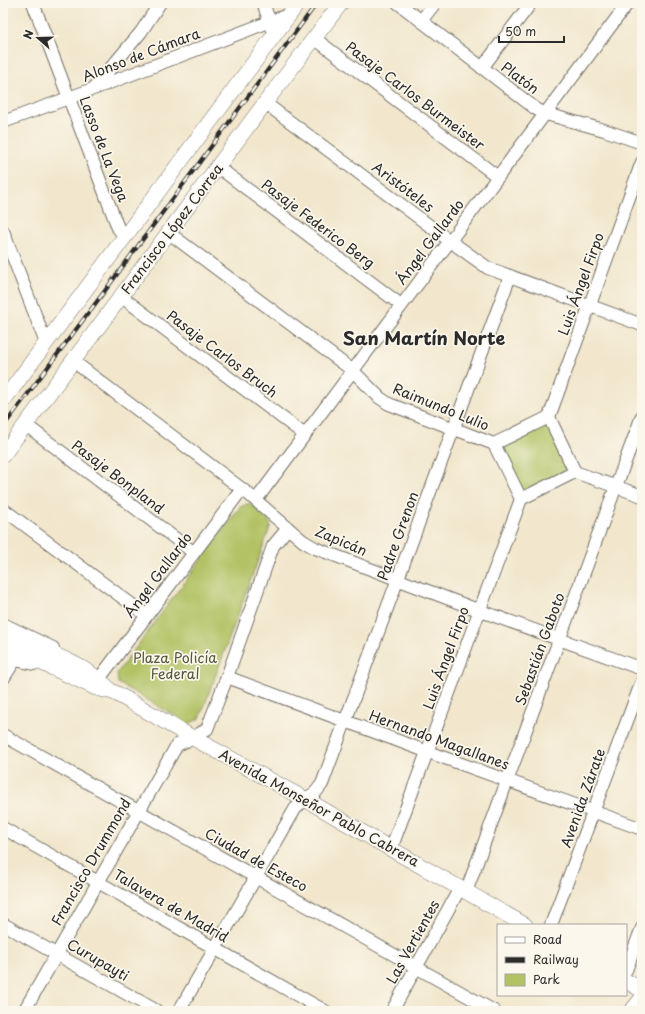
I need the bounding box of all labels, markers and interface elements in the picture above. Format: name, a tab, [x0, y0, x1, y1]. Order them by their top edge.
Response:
north arrow	[18, 18, 58, 58]
scale bar	[499, 18, 564, 44]
street label: Alonso de Cámara	[79, 22, 203, 87]
text: 50 m	[505, 22, 536, 40]
text: N	[19, 27, 38, 41]
street label: Pasaje Carlos Burmeister	[341, 36, 490, 155]
street label: Platón	[497, 56, 544, 99]
street label: Lasso de La Vega	[75, 93, 134, 205]
street label: Aristóteles	[368, 156, 439, 217]
street label: Francisco López Correa	[115, 159, 228, 298]
street label: Pasaje Federico Berg	[257, 174, 379, 273]
street label: Ángel Gallardo	[390, 194, 469, 289]
street label: Luis Ángel Firpo	[552, 229, 609, 338]
street label: Pasaje Carlos Bruch	[162, 305, 282, 402]
district label: San Martín Norte	[343, 324, 506, 351]
street label: Raimundo Lulio	[390, 378, 493, 436]
street label: Pasaje Bonpland	[68, 435, 169, 519]
street label: Padre Grenon	[372, 488, 423, 583]
street label: Zapicán	[312, 520, 370, 561]
street label: Ángel Gallardo	[118, 527, 197, 622]
street label: Sebastián Gaboto	[509, 589, 570, 708]
street label: Luis Ángel Firpo	[417, 603, 474, 712]
park label: Plaza Policía Federal	[133, 647, 217, 684]
street label: Hernando Magallanes	[366, 704, 512, 775]
street label: Avenida Monseñor Pablo Cabrera	[215, 744, 424, 872]
street label: Avenida Zárate	[555, 745, 610, 850]
street label: Francisco Drummond	[46, 794, 136, 929]
street label: Ciudad de Esteco	[201, 823, 312, 897]
street label: Talavera de Madrid	[110, 864, 233, 947]
street label: Las Vertientes	[381, 896, 444, 988]
legend	[497, 924, 627, 996]
text: Road	[533, 930, 562, 948]
street label: Curupayti	[63, 933, 133, 986]
text: Railway	[533, 950, 579, 968]
text: Park	[533, 970, 560, 988]

